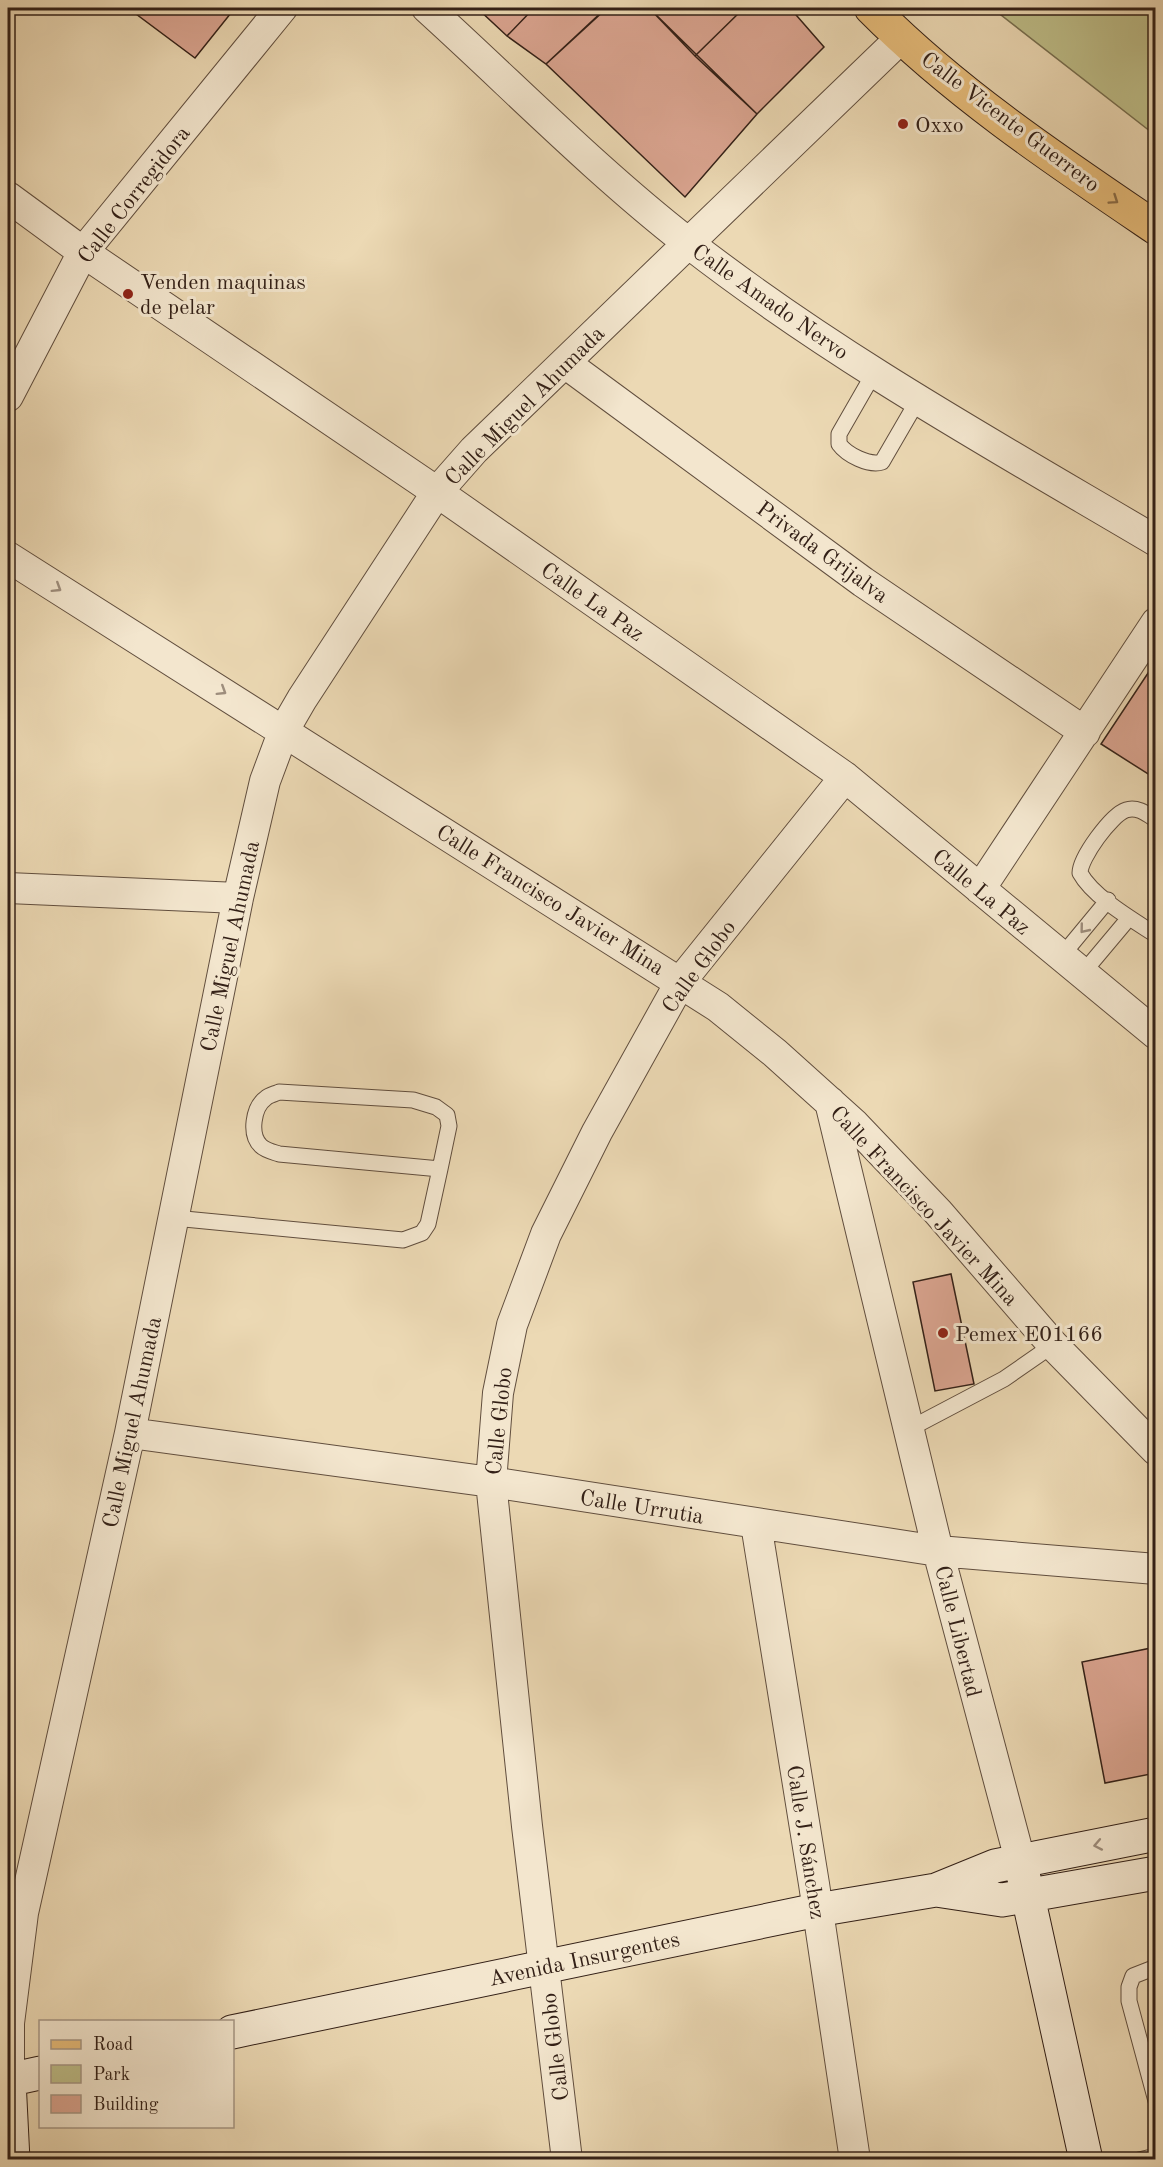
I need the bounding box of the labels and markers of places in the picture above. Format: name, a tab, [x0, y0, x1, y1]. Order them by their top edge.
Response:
place label: Oxxo	[915, 115, 964, 137]
marker: Oxxo	[896, 117, 910, 131]
place label: Venden maquinas de pelar	[140, 272, 306, 319]
marker: Venden maquinas de pelar	[121, 287, 135, 301]
place label: Pemex E01166	[955, 1324, 1103, 1346]
marker: Pemex E01166	[936, 1326, 950, 1340]

